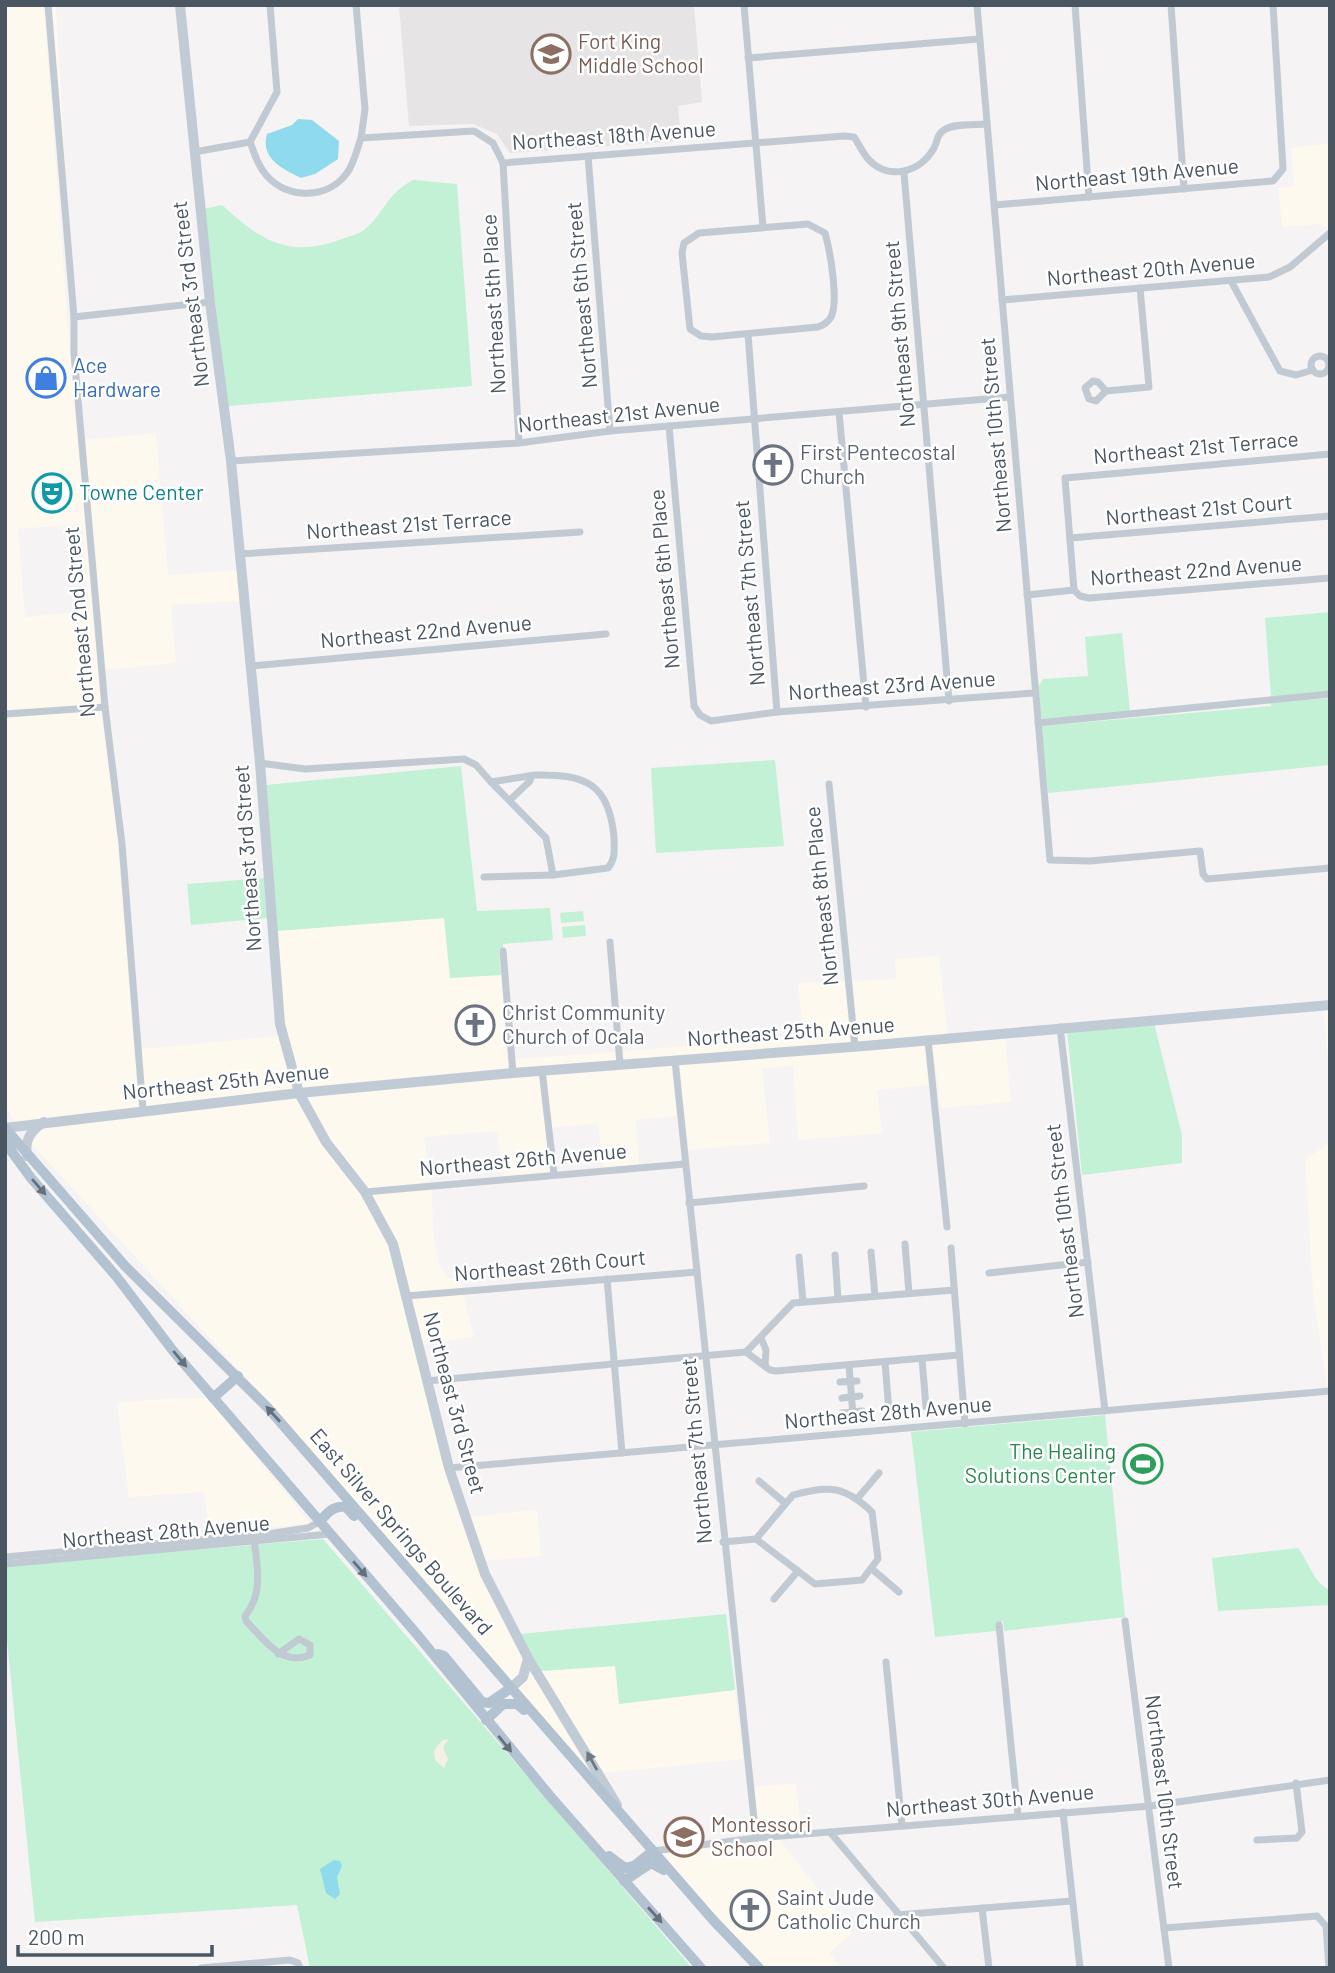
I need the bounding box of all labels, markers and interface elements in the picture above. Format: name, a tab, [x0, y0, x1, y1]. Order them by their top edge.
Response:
place label: Fort King Middle School	[578, 28, 704, 77]
school or university icon: Fort King Middle School	[530, 33, 572, 75]
street label: Northeast 18th Avenue	[511, 115, 717, 154]
street label: Northeast 19th Avenue	[1034, 152, 1240, 195]
street label: Northeast 3rd Street	[166, 200, 213, 389]
street label: Northeast 6th Street	[560, 201, 601, 390]
street label: Northeast 5th Place	[475, 213, 510, 395]
street label: Northeast 9th Street	[878, 240, 919, 429]
street label: Northeast 20th Avenue	[1046, 247, 1256, 290]
street label: Northeast 10th Street	[974, 336, 1015, 534]
place label: Ace Hardware	[73, 352, 161, 401]
shop icon: Ace Hardware	[25, 357, 67, 399]
street label: Northeast 21st Avenue	[517, 390, 721, 437]
street label: Northeast 21st Terrace	[1092, 425, 1300, 468]
place label: First Pentecostal Church	[800, 439, 955, 488]
church icon: First Pentecostal Church	[752, 444, 794, 486]
theatre icon: Towne Center	[31, 472, 73, 514]
place label: Towne Center	[79, 479, 204, 504]
street label: Northeast 6th Place	[643, 488, 684, 670]
street label: Northeast 21st Court	[1104, 488, 1293, 529]
street label: Northeast 7th Street	[728, 499, 769, 687]
street label: Northeast 21st Terrace	[305, 504, 513, 543]
street label: Northeast 2nd Street	[58, 526, 99, 719]
street label: Northeast 22nd Avenue	[1089, 550, 1303, 589]
street label: Northeast 22nd Avenue	[319, 609, 533, 652]
street label: Northeast 23rd Avenue	[787, 665, 997, 704]
street label: Northeast 3rd Street	[227, 764, 266, 952]
street label: Northeast 8th Place	[799, 805, 842, 987]
place label: Christ Community Church of Ocala	[502, 999, 665, 1048]
church icon: Christ Community Church of Ocala	[454, 1004, 496, 1046]
street label: Northeast 25th Avenue	[686, 1011, 896, 1050]
street label: Northeast 25th Avenue	[121, 1057, 331, 1104]
street label: Northeast 10th Street	[1039, 1122, 1088, 1320]
street label: Northeast 26th Avenue	[418, 1137, 628, 1180]
one-way arrow	[31, 1178, 47, 1196]
street label: Northeast 26th Court	[453, 1244, 647, 1285]
street label: Northeast 3rd Street	[419, 1309, 492, 1496]
one-way arrow	[172, 1350, 187, 1367]
street label: Northeast 7th Street	[675, 1357, 716, 1545]
street label: Northeast 28th Avenue	[783, 1390, 993, 1433]
one-way arrow	[266, 1406, 282, 1423]
street label: East Silver Springs Boulevard	[306, 1423, 499, 1639]
place label: The Healing Solutions Center	[965, 1438, 1116, 1487]
sports icon: The Healing Solutions Center	[1122, 1443, 1164, 1485]
street label: Northeast 28th Avenue	[61, 1509, 271, 1552]
one-way arrow	[352, 1560, 367, 1577]
street label: Northeast 10th Street	[1141, 1693, 1190, 1891]
one-way arrow	[498, 1734, 513, 1752]
one-way arrow	[586, 1751, 598, 1771]
street label: Northeast 30th Avenue	[885, 1778, 1095, 1821]
place label: Montessori School	[711, 1811, 811, 1860]
school or university icon: Montessori School	[663, 1816, 705, 1858]
place label: Saint Jude Catholic Church	[777, 1884, 921, 1933]
church icon: Saint Jude Catholic Church	[729, 1889, 771, 1931]
one-way arrow	[646, 1906, 662, 1923]
scale bar	[18, 1913, 212, 1957]
text: 200 m	[28, 1924, 85, 1949]

